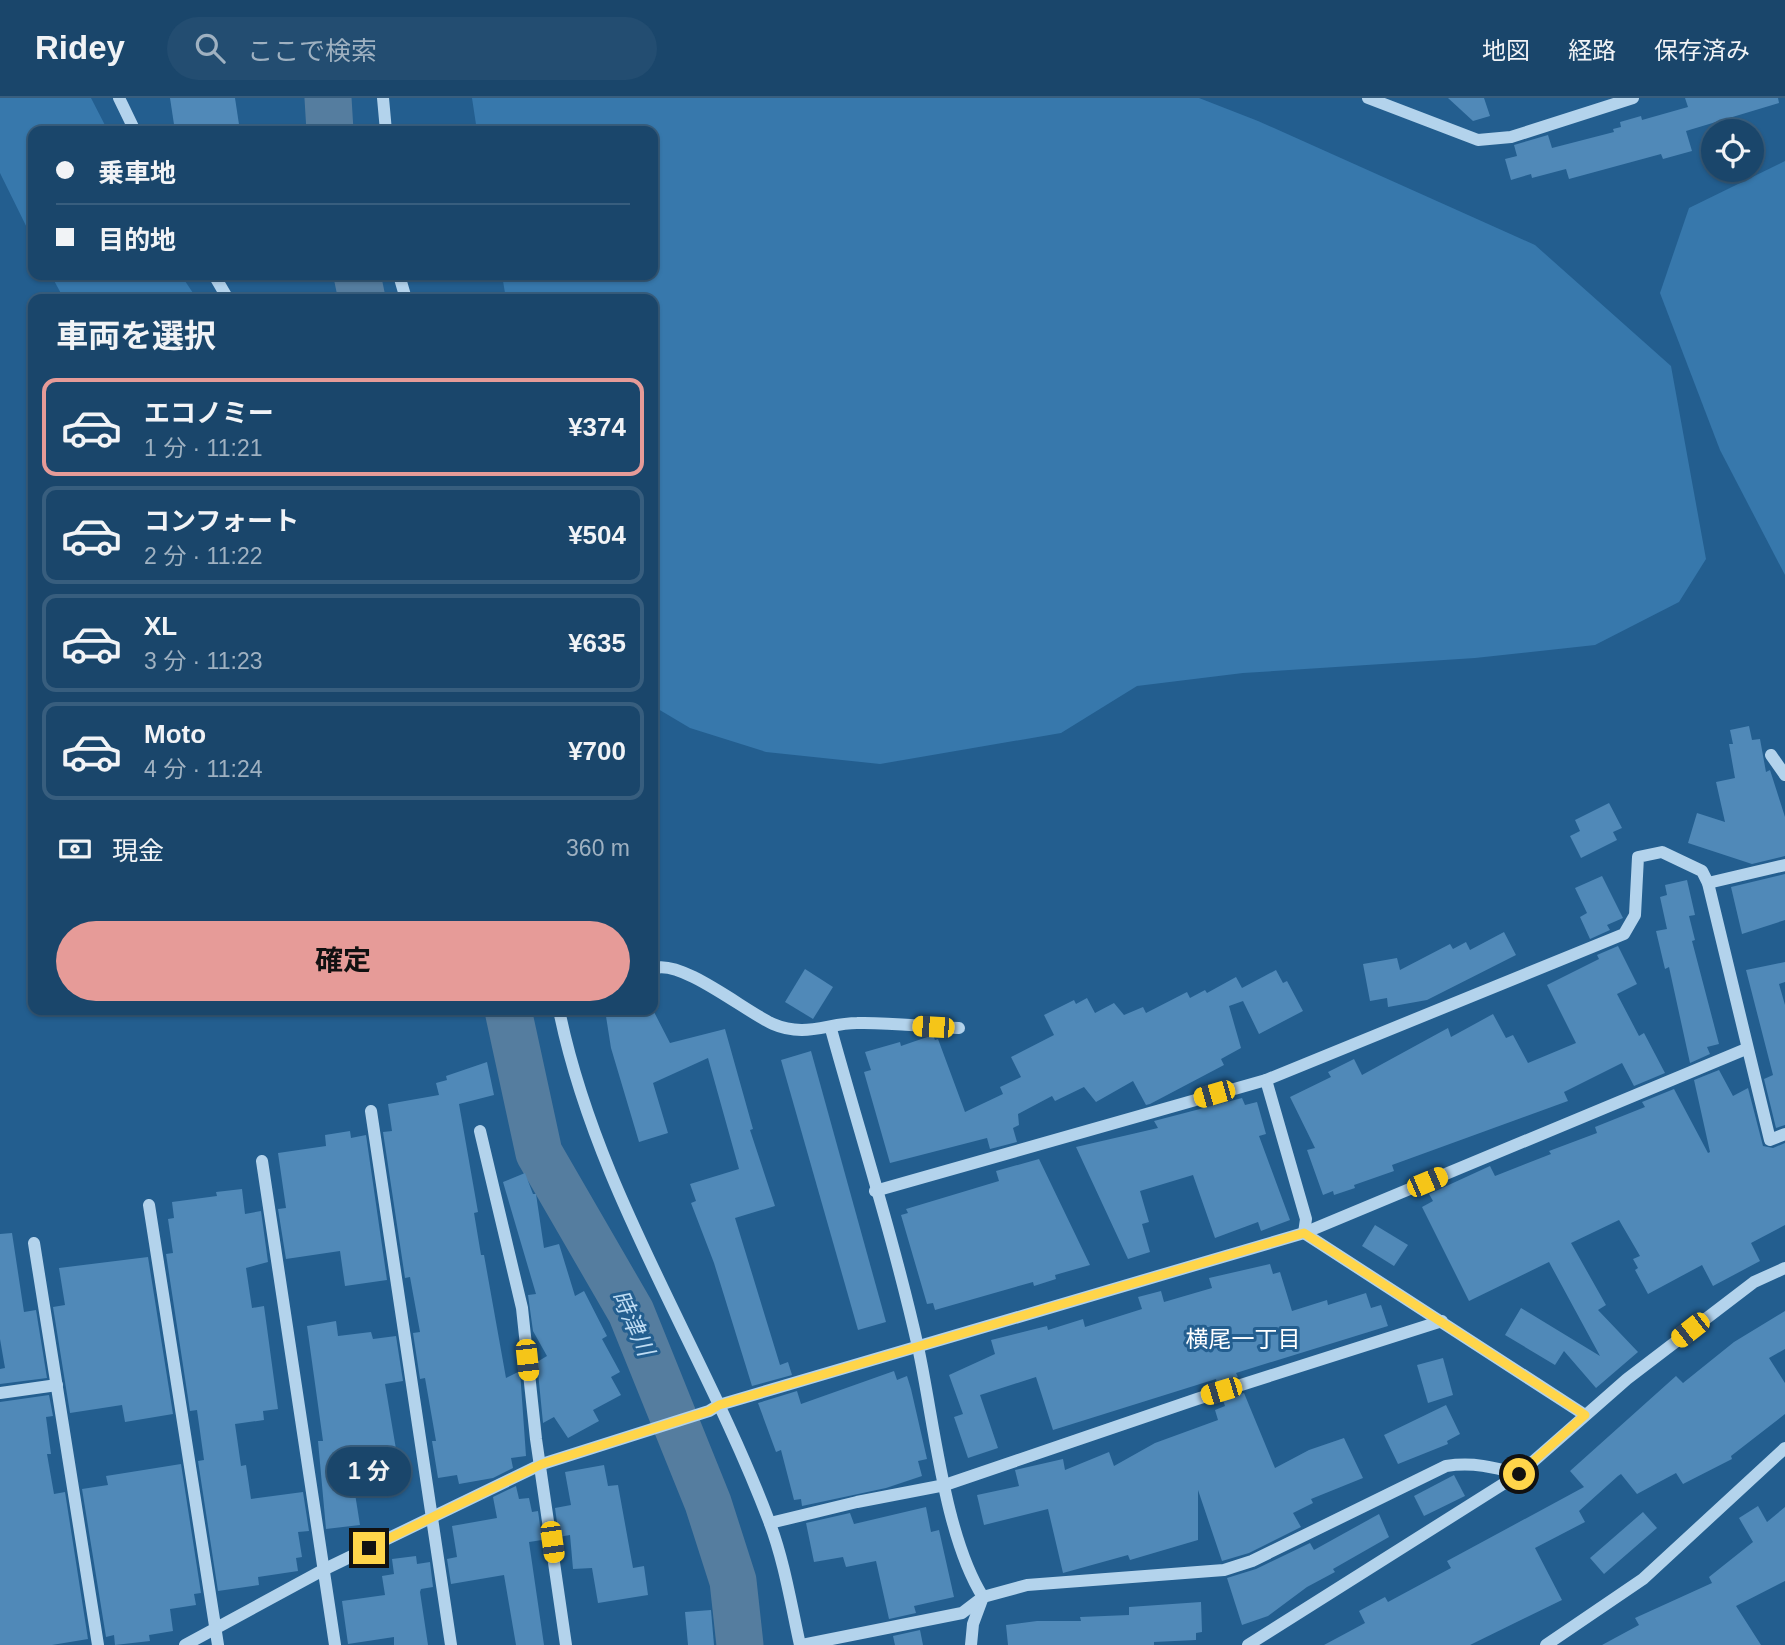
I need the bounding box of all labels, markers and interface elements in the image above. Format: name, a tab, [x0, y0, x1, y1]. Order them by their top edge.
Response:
search box	[167, 17, 657, 80]
text: Ridey	[35, 29, 125, 66]
icon: search	[191, 29, 229, 67]
text: ここで検索	[247, 36, 377, 66]
text: 地図	[1482, 37, 1530, 64]
text: 経路	[1568, 37, 1616, 64]
text: 保存済み	[1654, 37, 1750, 64]
map controls	[1701, 119, 1764, 182]
button: locate	[1701, 119, 1764, 182]
text: 乗車地	[98, 158, 176, 188]
text: 目的地	[98, 225, 176, 255]
text: 車両を選択	[56, 318, 216, 354]
icon: car	[60, 396, 123, 459]
text: エコノミー	[144, 398, 274, 428]
text: ¥374	[568, 412, 626, 442]
text: 1 分 · 11:21	[144, 435, 262, 461]
icon: car	[60, 504, 123, 567]
text: コンフォート	[144, 506, 299, 536]
text: ¥504	[568, 520, 626, 550]
text: 2 分 · 11:22	[144, 543, 262, 569]
text: XL	[144, 611, 177, 641]
icon: car	[60, 612, 123, 675]
text: ¥635	[568, 628, 626, 658]
text: 3 分 · 11:23	[144, 648, 262, 674]
text: Moto	[144, 719, 206, 749]
icon: car	[60, 720, 123, 783]
text: ¥700	[568, 736, 626, 766]
text: 4 分 · 11:24	[144, 756, 262, 782]
icon: cash	[56, 830, 94, 868]
text: 360 m	[566, 835, 630, 861]
text: 現金	[112, 836, 164, 866]
button: 確定	[56, 921, 630, 1001]
car	[912, 1015, 955, 1039]
car	[1191, 1078, 1238, 1110]
car	[1404, 1164, 1451, 1200]
water label: 時津川	[607, 1286, 661, 1362]
car	[1667, 1309, 1714, 1351]
district label: 横尾一丁目	[1186, 1326, 1301, 1352]
car	[515, 1338, 540, 1382]
car	[1198, 1375, 1245, 1407]
callout: 1 分	[327, 1446, 411, 1496]
text: 1 分	[348, 1458, 390, 1484]
route start	[1503, 1458, 1535, 1490]
car	[539, 1520, 566, 1564]
route end	[353, 1532, 385, 1564]

